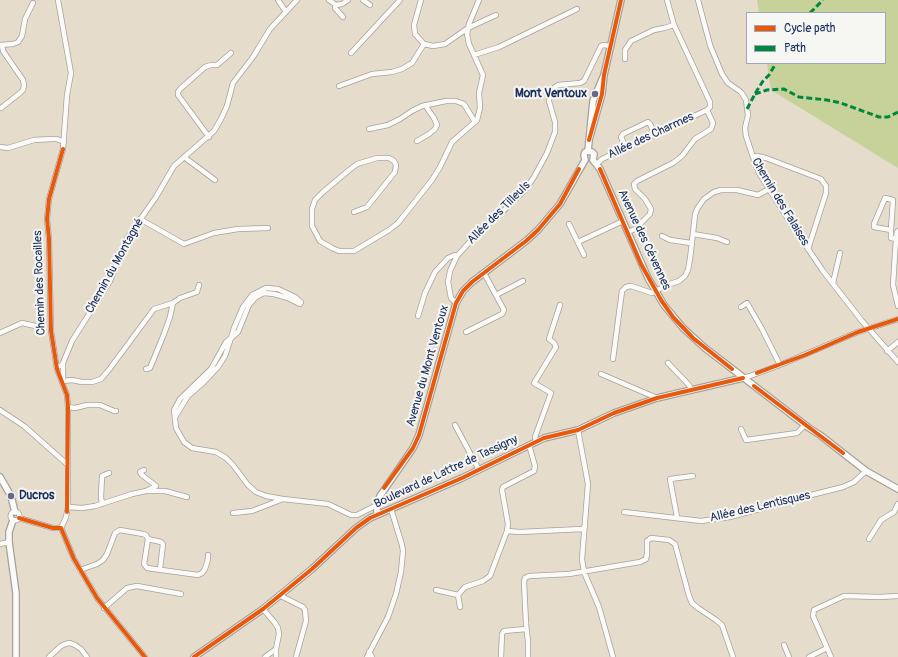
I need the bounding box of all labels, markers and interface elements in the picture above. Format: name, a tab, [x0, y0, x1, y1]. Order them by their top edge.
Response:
legend	[746, 12, 886, 64]
text: Cycle path	[784, 21, 835, 36]
text: Path	[784, 41, 806, 56]
place label: Mont Ventoux	[515, 87, 587, 101]
marker: Mont Ventoux	[590, 89, 600, 99]
street label: Allée des Charmes	[606, 110, 696, 162]
street label: Chemin des Falaises	[748, 155, 812, 249]
street label: Allée des Tilleuls	[465, 179, 533, 247]
street label: Avenue des Cévennes	[614, 188, 674, 292]
street label: Chemin du Montagné	[83, 216, 147, 316]
street label: Chemin des Rocailles	[31, 230, 49, 336]
street label: Avenue du Mont Ventoux	[404, 303, 452, 429]
street label: Boulevard de Lattre de Tassigny	[372, 432, 520, 512]
street label: Allée des Lentisques	[708, 488, 812, 526]
place label: Ducros	[19, 489, 54, 503]
marker: Ducros	[6, 491, 16, 501]

